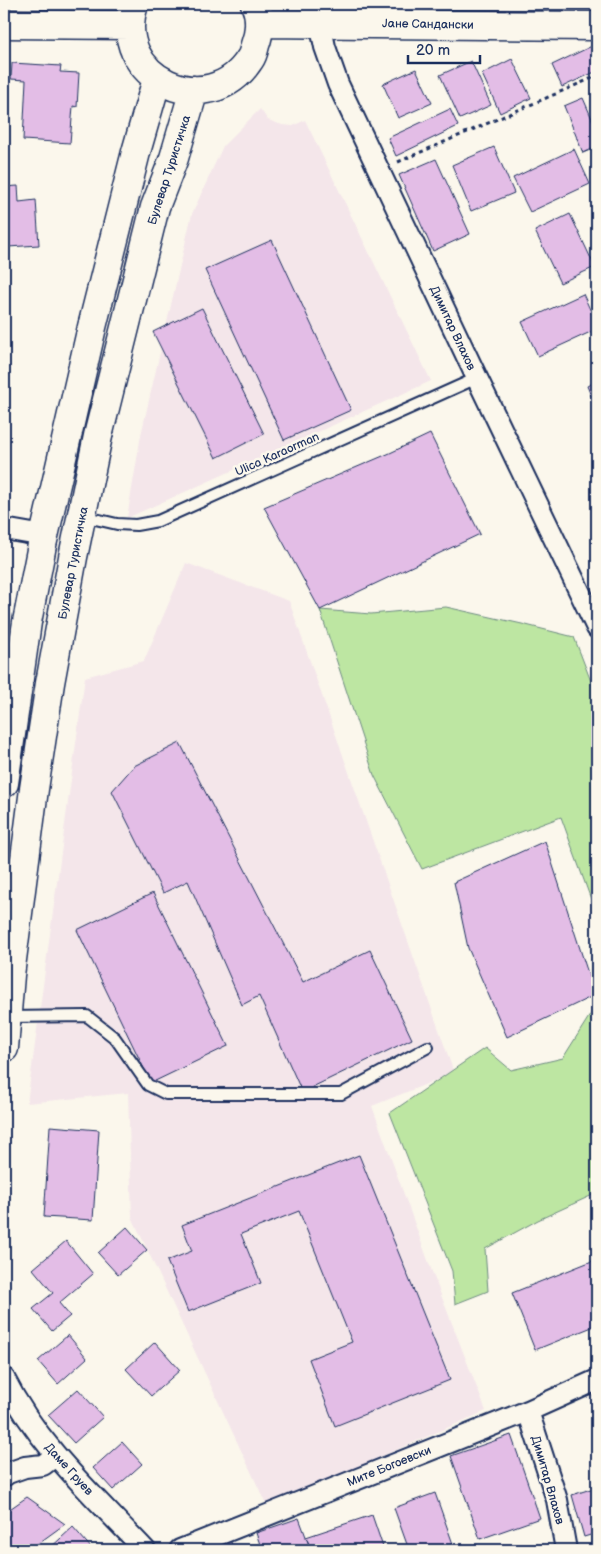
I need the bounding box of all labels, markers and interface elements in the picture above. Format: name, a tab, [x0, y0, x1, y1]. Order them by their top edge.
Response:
street label: Јане Сандански	[382, 16, 474, 33]
scale bar	[408, 32, 481, 64]
text: 20 m	[416, 41, 450, 60]
street label: Булевар Туристичка	[145, 113, 194, 227]
street label: Димитар Влахов	[426, 284, 479, 374]
street label: Ulica Karaorman	[233, 429, 322, 480]
street label: Булевар Туристичка	[55, 506, 92, 621]
street label: Димитар Влахов	[528, 1434, 568, 1527]
street label: Даме Груев	[41, 1440, 97, 1499]
street label: Мите Богоевски	[345, 1443, 433, 1490]

